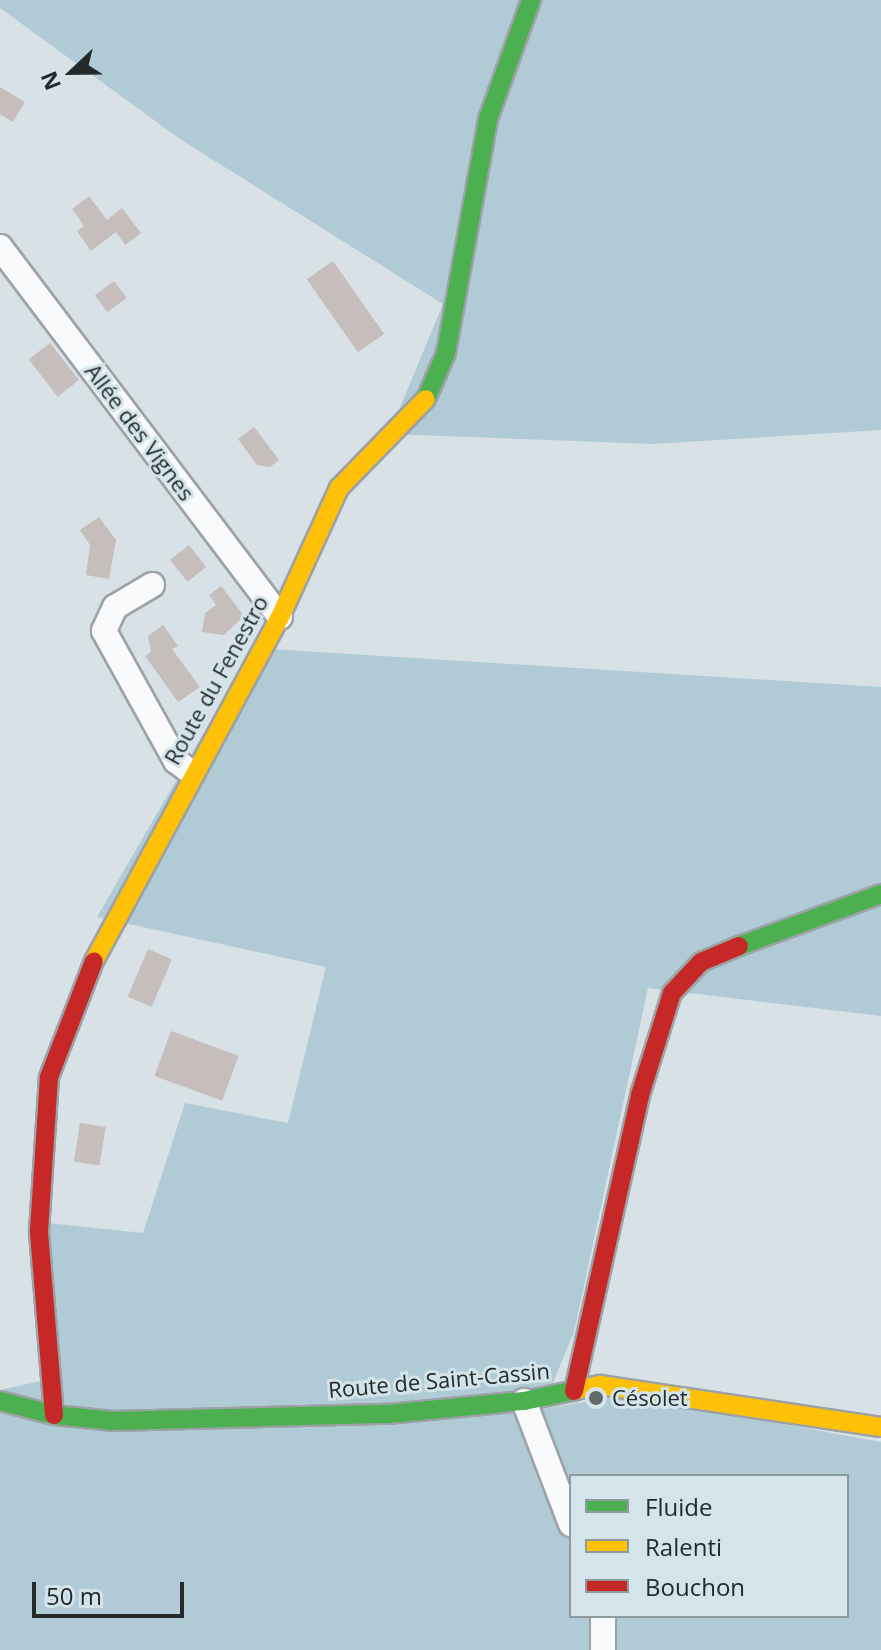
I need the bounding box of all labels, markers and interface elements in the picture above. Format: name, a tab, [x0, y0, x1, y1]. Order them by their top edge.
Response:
north arrow	[32, 32, 112, 112]
text: N	[32, 67, 67, 95]
street label: Allée des Vignes	[80, 358, 200, 506]
street label: Route du Fenestro	[159, 591, 273, 769]
street label: Route de Saint-Cassin	[327, 1357, 551, 1403]
place label: Césolet	[612, 1385, 688, 1411]
marker: Césolet	[587, 1389, 605, 1407]
legend	[569, 1474, 849, 1618]
text: Fluide	[645, 1490, 712, 1523]
text: Ralenti	[645, 1530, 722, 1563]
scale bar	[36, 1566, 188, 1616]
text: Bouchon	[645, 1570, 745, 1603]
text: 50 m	[46, 1579, 102, 1612]

